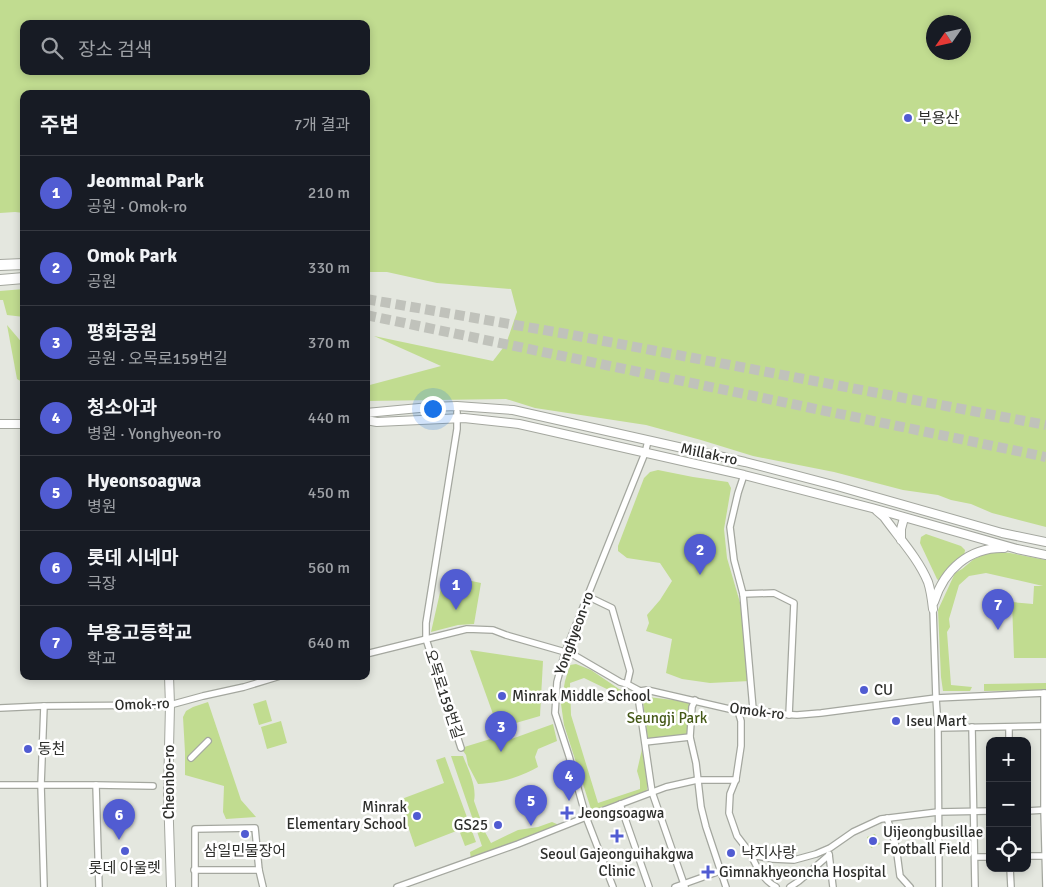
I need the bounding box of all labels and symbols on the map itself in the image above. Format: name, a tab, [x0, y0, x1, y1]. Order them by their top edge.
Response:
north arrow	[926, 15, 971, 60]
place label: 부용산	[918, 109, 960, 127]
marker: 부용산	[902, 112, 914, 124]
your location	[420, 396, 446, 422]
street label: Millak-ro	[679, 439, 739, 469]
pin: 2	[684, 534, 716, 575]
pin: 1	[440, 569, 472, 610]
street label: Yonghyeon-ro	[551, 589, 597, 677]
pin: 7	[982, 589, 1014, 630]
street label: 오목로159번길	[421, 647, 467, 741]
place label: CU	[874, 681, 893, 699]
marker: CU	[858, 684, 870, 696]
place label: Minrak Middle School	[512, 687, 651, 705]
marker: Minrak Middle School	[496, 690, 508, 702]
street label: Omok-ro	[114, 694, 170, 714]
street label: Omok-ro	[729, 699, 786, 723]
park label: Seungji Park	[627, 709, 708, 727]
pin: 3	[485, 711, 517, 752]
place label: Iseu Mart	[906, 712, 967, 730]
marker: Iseu Mart	[890, 715, 902, 727]
place label: 동천	[38, 740, 66, 758]
marker: 동천	[22, 743, 34, 755]
street label: Cheonbo-ro	[160, 744, 178, 819]
pin: 4	[553, 760, 585, 801]
pin: 5	[515, 785, 547, 826]
place label: Minrak Elementary School	[286, 798, 407, 833]
pin: 6	[103, 799, 135, 840]
place label: Jeongsoagwa	[578, 804, 664, 822]
marker: Jeongsoagwa	[560, 806, 574, 820]
marker: Minrak Elementary School	[411, 810, 423, 822]
place label: GS25	[454, 816, 488, 834]
marker: GS25	[492, 819, 504, 831]
place label: Uijeongbusillae Football Field	[883, 823, 983, 858]
marker: 삼일민물장어	[239, 828, 251, 840]
marker: Seoul Gajeonguihakgwa Clinic	[610, 829, 624, 843]
marker: Uijeongbusillae Football Field	[867, 835, 879, 847]
place label: 삼일민물장어	[204, 842, 286, 860]
place label: 낙지사랑	[741, 844, 796, 862]
marker: 롯데 아울렛	[119, 845, 131, 857]
place label: Seoul Gajeonguihakgwa Clinic	[540, 845, 694, 880]
marker: 낙지사랑	[725, 847, 737, 859]
place label: 롯데 아울렛	[89, 859, 161, 877]
place label: Gimnakhyeoncha Hospital	[719, 863, 886, 881]
marker: Gimnakhyeoncha Hospital	[701, 865, 715, 879]

